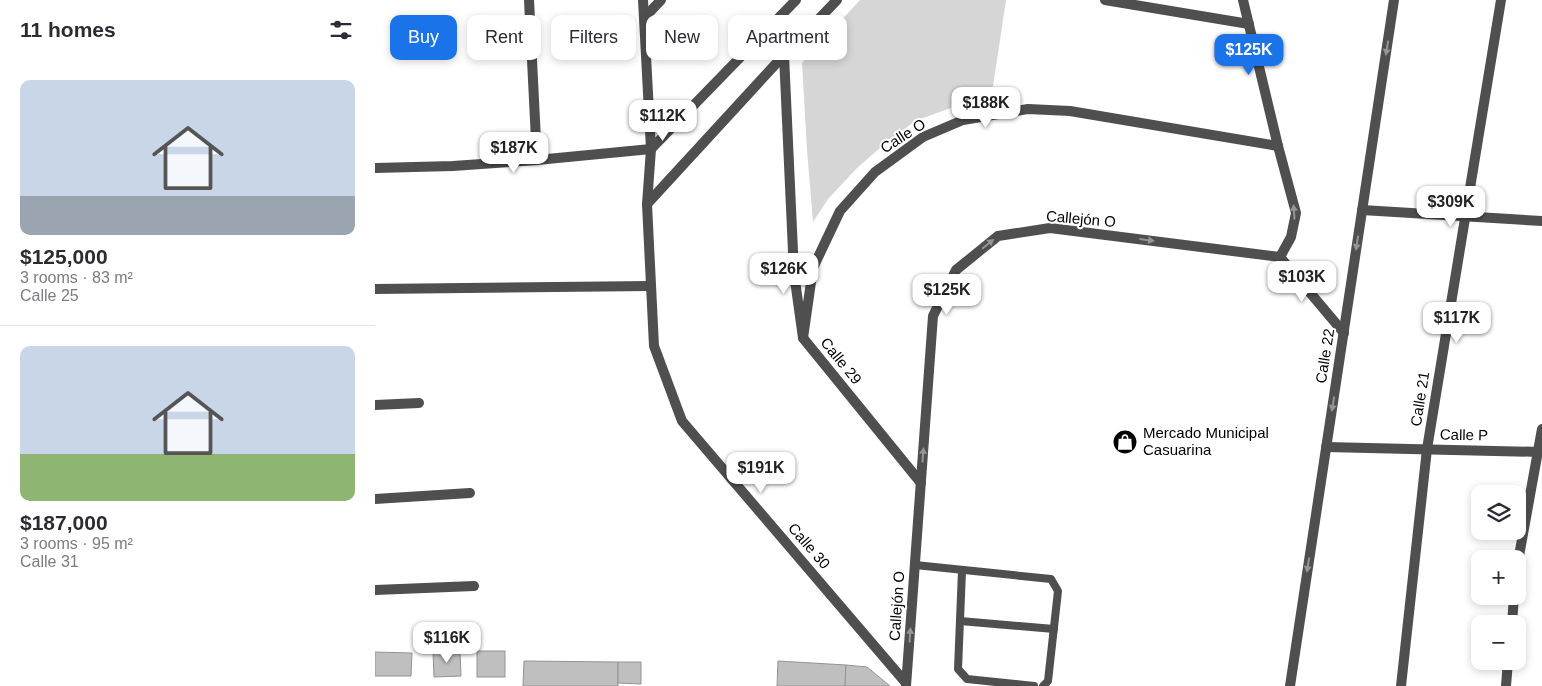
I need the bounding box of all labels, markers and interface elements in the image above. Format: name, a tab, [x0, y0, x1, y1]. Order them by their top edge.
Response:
chip: Buy	[390, 15, 457, 60]
chip: Rent	[467, 15, 541, 60]
chip: Filters	[551, 15, 636, 60]
chip: New	[646, 15, 718, 60]
chip: Apartment	[728, 15, 847, 60]
icon: filters	[327, 16, 355, 44]
text: 11 homes	[20, 18, 116, 41]
pin: $125K	[1214, 34, 1284, 76]
text: $125K	[1225, 41, 1273, 58]
one-way arrow	[1383, 41, 1391, 57]
pin: $188K	[951, 86, 1021, 129]
text: $188K	[962, 94, 1010, 111]
pin: $112K	[628, 100, 698, 142]
text: $112K	[640, 107, 686, 124]
icon: home	[143, 113, 233, 203]
street label: Calle O	[877, 115, 928, 156]
pin: $187K	[479, 132, 549, 174]
text: $187K	[490, 139, 538, 156]
pin: $309K	[1416, 186, 1486, 228]
text: $309K	[1427, 193, 1475, 210]
one-way arrow	[1289, 203, 1297, 219]
street label: Callejón O	[1045, 207, 1117, 230]
one-way arrow	[1353, 236, 1361, 252]
one-way arrow	[1139, 237, 1155, 245]
one-way arrow	[982, 238, 995, 249]
text: $125,000	[20, 245, 108, 268]
pin: $126K	[749, 252, 819, 295]
text: $126K	[760, 260, 808, 277]
pin: $103K	[1267, 260, 1337, 303]
text: $103K	[1278, 268, 1326, 285]
text: 3 rooms · 83 m²	[20, 269, 133, 286]
pin: $125K	[912, 274, 982, 316]
text: $125K	[923, 281, 971, 298]
text: Calle 25	[20, 287, 79, 304]
pin: $117K	[1422, 302, 1492, 344]
text: $117K	[1434, 309, 1480, 326]
street label: Calle 22	[1312, 327, 1337, 384]
street label: Calle 29	[817, 334, 865, 387]
street label: Calle 21	[1407, 370, 1432, 427]
icon: home	[143, 378, 233, 468]
one-way arrow	[1328, 396, 1336, 412]
place label: Mercado Municipal Casuarina	[1143, 424, 1269, 458]
street label: Calle P	[1440, 426, 1488, 443]
shop icon: Mercado Municipal Casuarina	[1112, 429, 1138, 455]
one-way arrow	[920, 447, 928, 463]
pin: $191K	[726, 452, 796, 494]
text: $191K	[737, 459, 785, 476]
map controls	[1471, 485, 1526, 670]
button: layers	[1471, 485, 1526, 540]
text: $187,000	[20, 511, 108, 534]
street label: Calle 30	[785, 519, 834, 572]
text: 3 rooms · 95 m²	[20, 535, 133, 552]
button: +	[1471, 550, 1526, 605]
text: Calle 31	[20, 553, 79, 570]
one-way arrow	[1304, 557, 1312, 573]
street label: Callejón O	[886, 570, 907, 641]
button: −	[1471, 615, 1526, 670]
pin: $116K	[412, 622, 482, 664]
one-way arrow	[906, 626, 914, 642]
text: $116K	[424, 629, 470, 646]

